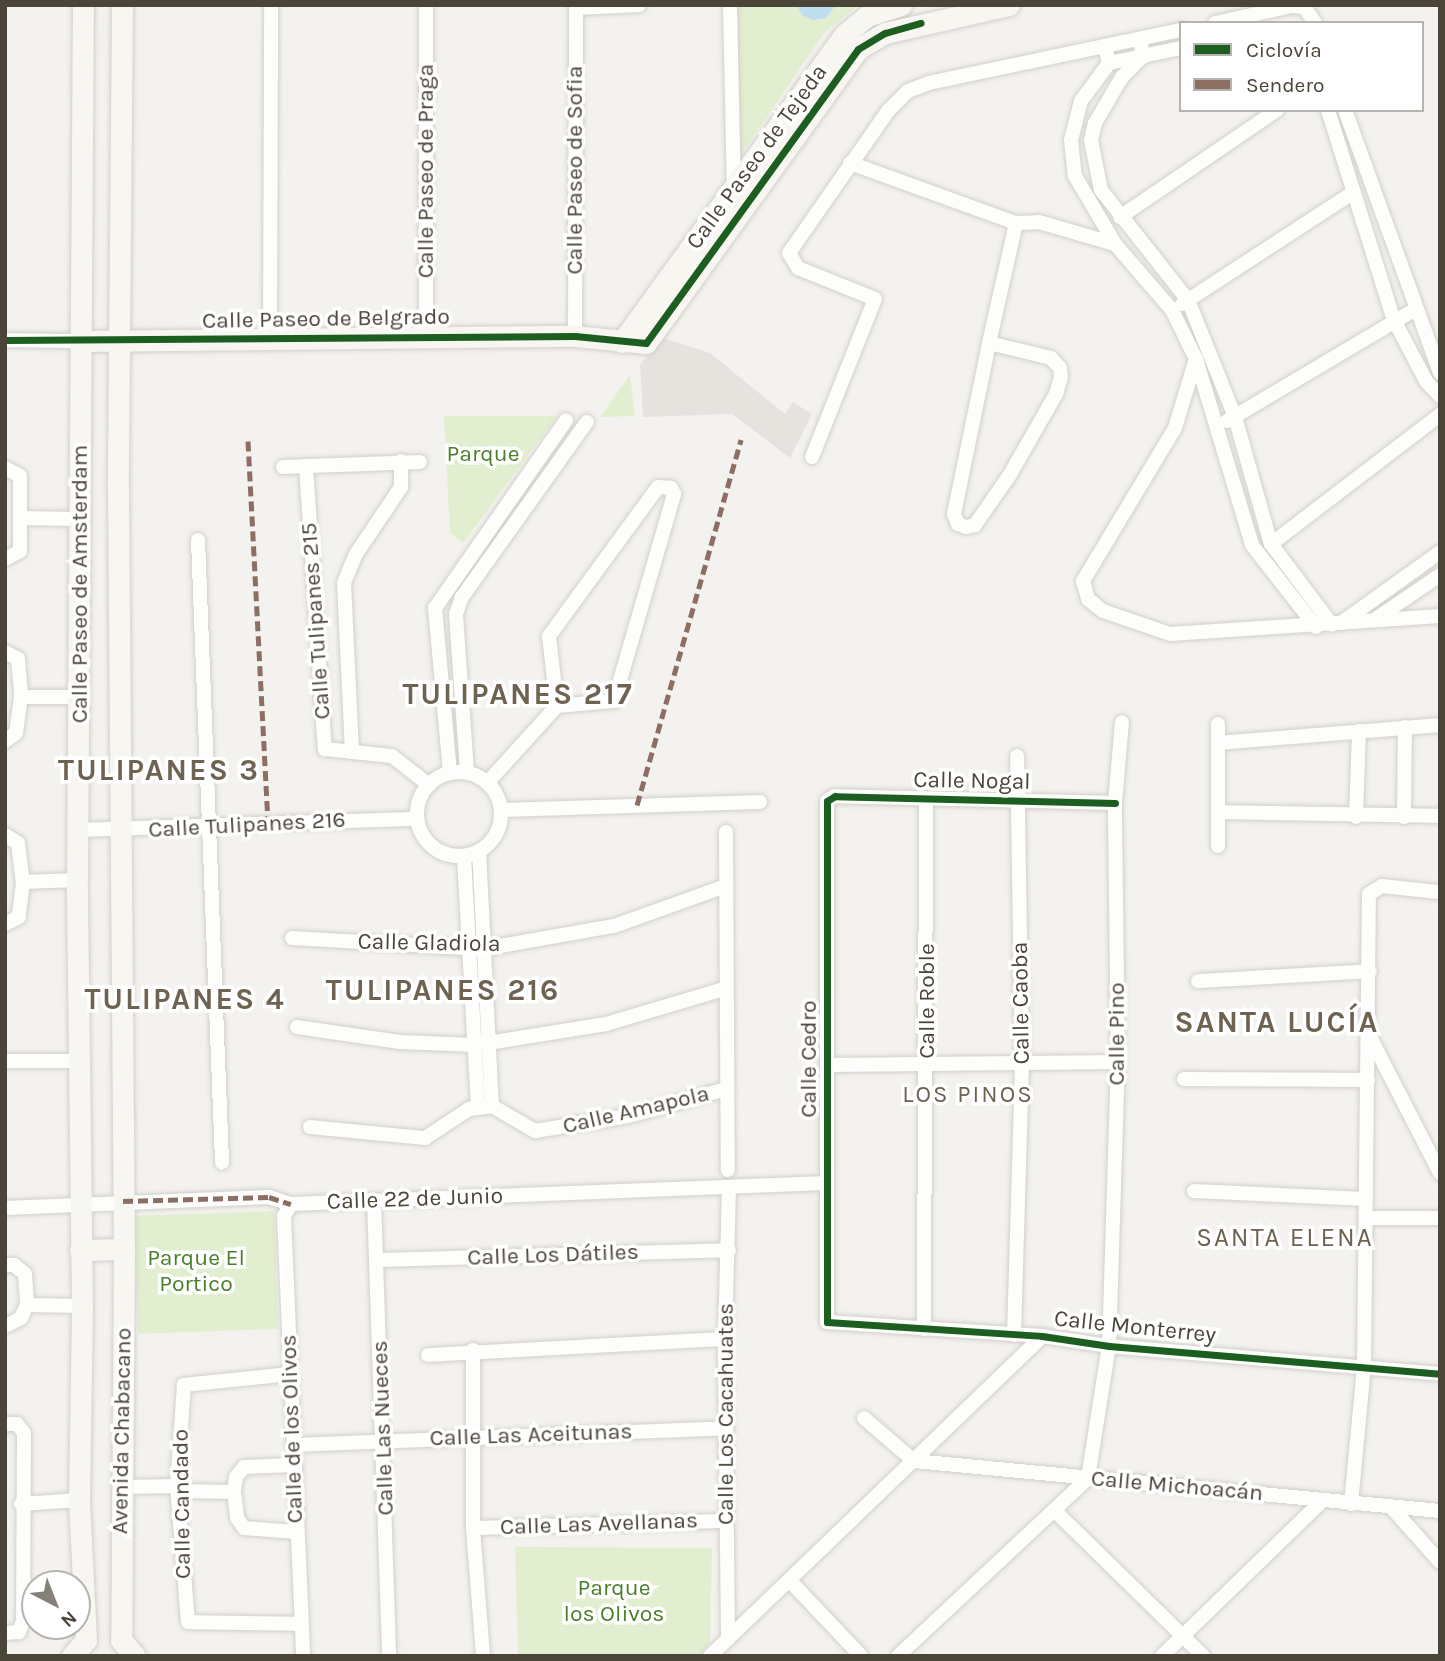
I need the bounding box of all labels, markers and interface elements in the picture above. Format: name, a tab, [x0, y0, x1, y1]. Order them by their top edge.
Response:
legend	[1179, 21, 1424, 112]
text: Ciclovía	[1246, 38, 1322, 62]
street label: Calle Paseo de Tejeda	[681, 59, 833, 255]
street label: Calle Paseo de Praga	[412, 64, 440, 278]
street label: Calle Paseo de Sofia	[561, 65, 589, 275]
text: Sendero	[1246, 73, 1324, 97]
street label: Calle Paseo de Belgrado	[202, 303, 450, 335]
park label: Parque	[447, 440, 519, 468]
street label: Calle Paseo de Amsterdam	[66, 445, 94, 723]
street label: Calle Tulipanes 215	[295, 522, 337, 720]
district label: TULIPANES 217	[404, 676, 632, 712]
district label: TULIPANES 3	[59, 752, 259, 788]
street label: Calle Nogal	[913, 766, 1031, 796]
street label: Calle Tulipanes 216	[148, 806, 346, 844]
street label: Calle Gladiola	[357, 928, 501, 958]
street label: Calle Caoba	[1006, 942, 1036, 1064]
street label: Calle Roble	[913, 943, 941, 1059]
district label: TULIPANES 216	[327, 972, 559, 1008]
district label: TULIPANES 4	[86, 981, 284, 1017]
street label: Calle Pino	[1103, 983, 1131, 1085]
street label: Calle Cedro	[795, 1000, 823, 1118]
district label: SANTA LUCÍA	[1176, 1004, 1378, 1040]
street label: Calle Amapola	[560, 1080, 712, 1140]
district label: LOS PINOS	[903, 1081, 1033, 1109]
street label: Calle 22 de Junio	[326, 1182, 504, 1216]
district label: SANTA ELENA	[1198, 1222, 1372, 1254]
street label: Calle Los Dátiles	[467, 1238, 639, 1272]
park label: Parque El Portico	[147, 1244, 245, 1298]
street label: Calle Los Cacahuates	[712, 1303, 740, 1525]
street label: Calle Monterrey	[1053, 1305, 1217, 1349]
street label: Avenida Chabacano	[106, 1328, 138, 1534]
street label: Calle de los Olivos	[275, 1334, 309, 1524]
street label: Calle Las Nueces	[366, 1340, 400, 1516]
street label: Calle Las Aceitunas	[429, 1418, 633, 1452]
street label: Calle Candado	[167, 1429, 197, 1579]
street label: Calle Michoacán	[1090, 1465, 1264, 1507]
street label: Calle Las Avellanas	[500, 1507, 698, 1541]
north arrow	[21, 1570, 91, 1640]
park label: Parque los Olivos	[564, 1574, 664, 1628]
text: N	[56, 1606, 81, 1632]

